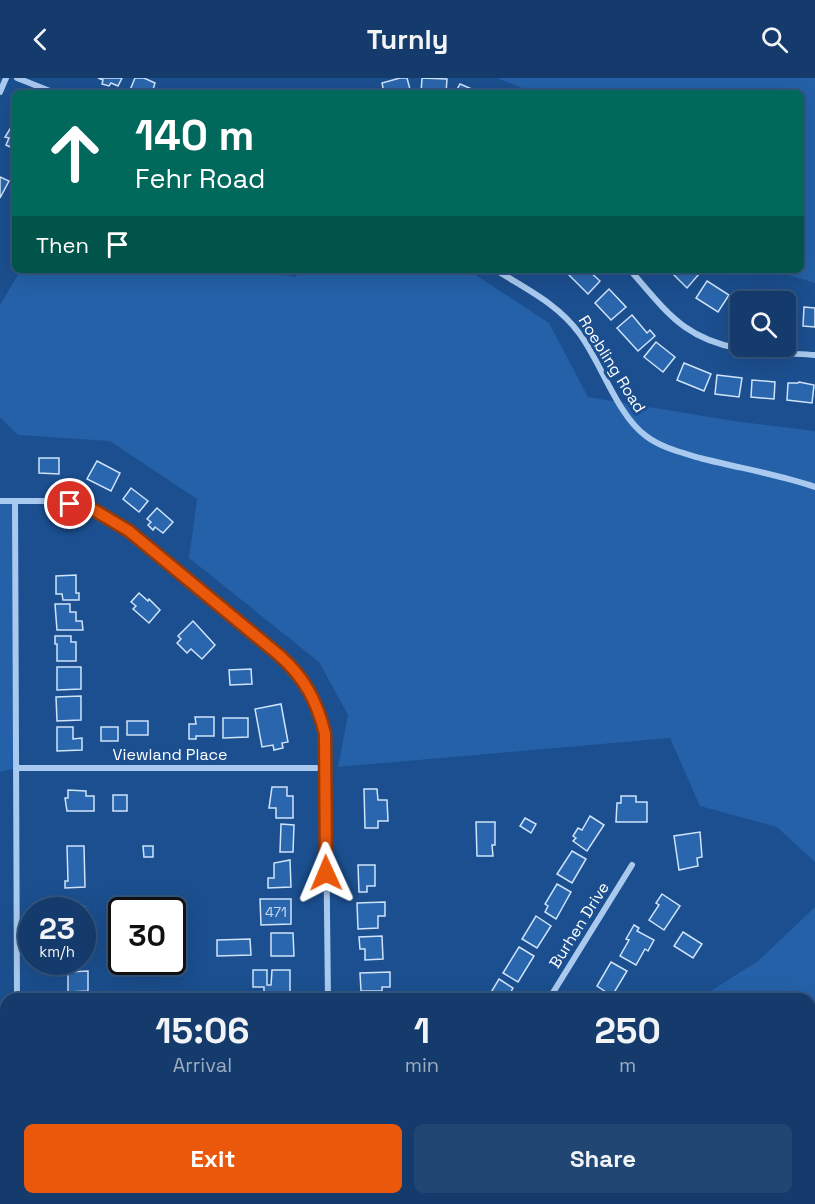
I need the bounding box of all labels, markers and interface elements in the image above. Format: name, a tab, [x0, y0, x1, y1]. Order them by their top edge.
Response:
text: Turnly	[367, 22, 448, 57]
icon: back	[24, 23, 57, 56]
icon: search	[758, 23, 791, 56]
text: 140 m	[135, 109, 254, 162]
icon: ahead	[36, 114, 114, 192]
text: Fehr Road	[135, 161, 265, 196]
icon: arrive	[101, 228, 134, 261]
text: Then	[36, 231, 89, 259]
map controls	[730, 291, 796, 357]
button: search	[730, 291, 796, 357]
street label: Roebling Road	[574, 311, 650, 417]
pin	[44, 478, 95, 529]
icon: arrive	[53, 487, 86, 520]
street label: Viewland Place	[113, 744, 227, 765]
position arrow	[294, 841, 358, 905]
street label: Burhen Drive	[544, 878, 614, 972]
speed limit sign: 30	[108, 897, 186, 975]
house number: 471	[265, 903, 287, 921]
text: 23	[39, 909, 75, 948]
text: km/h	[39, 942, 75, 961]
text: 15:06	[155, 1008, 249, 1054]
text: 1	[414, 1008, 430, 1054]
text: 250	[594, 1008, 661, 1054]
text: Arrival	[173, 1052, 232, 1078]
text: min	[405, 1052, 439, 1078]
text: m	[619, 1052, 636, 1078]
button: Exit	[24, 1124, 402, 1193]
button: Share	[414, 1124, 792, 1193]

